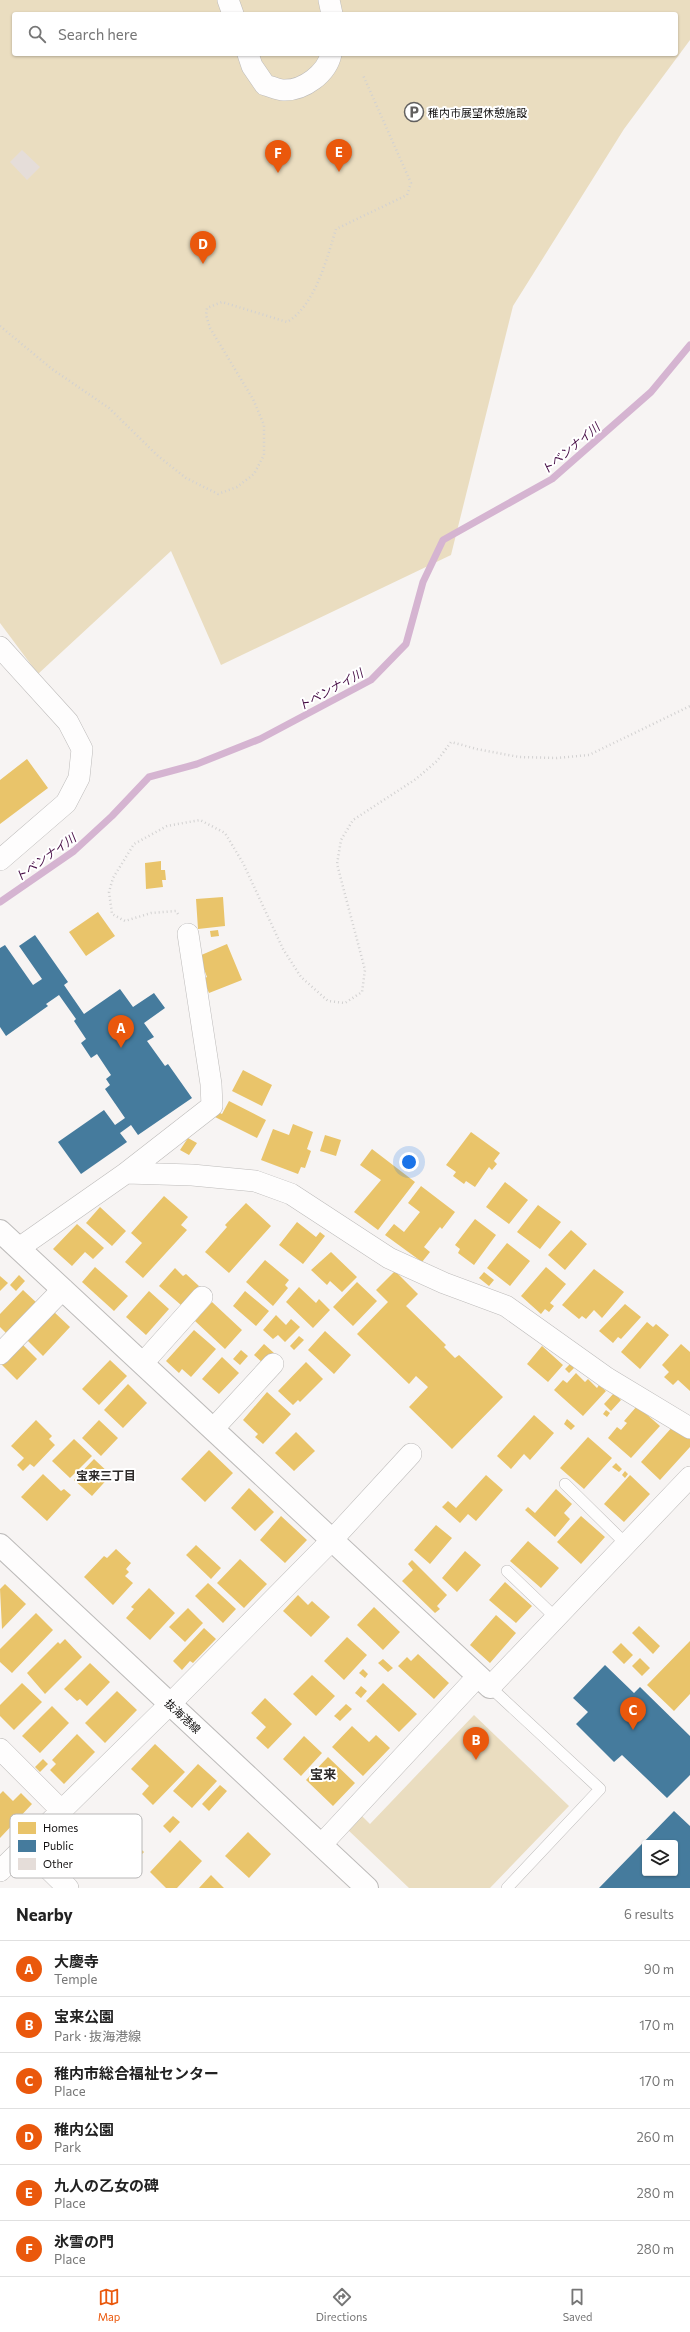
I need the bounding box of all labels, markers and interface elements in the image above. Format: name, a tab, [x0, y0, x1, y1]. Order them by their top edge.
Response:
search box	[12, 12, 678, 56]
icon: search	[26, 23, 48, 45]
text: Search here	[58, 25, 137, 43]
parking icon: 稚内市展望休憩施設	[403, 101, 425, 123]
place label: 稚内市展望休憩施設	[428, 106, 527, 119]
pin: E	[326, 139, 352, 172]
pin: F	[265, 140, 291, 173]
pin: D	[190, 231, 216, 264]
water label: トベンナイ川	[538, 418, 604, 477]
water label: トベンナイ川	[295, 664, 367, 713]
water label: トベンナイ川	[12, 829, 80, 884]
pin: A	[108, 1015, 134, 1048]
your location	[399, 1152, 419, 1172]
district label: 宝来三丁目	[76, 1468, 136, 1482]
street label: 抜海港線	[162, 1696, 204, 1736]
pin: C	[620, 1697, 646, 1730]
pin: B	[463, 1727, 489, 1760]
district label: 宝来	[310, 1766, 336, 1782]
legend	[10, 1814, 142, 1878]
text: Homes	[43, 1821, 78, 1834]
text: Public	[43, 1839, 74, 1852]
map controls	[642, 1840, 678, 1876]
button: layers	[642, 1840, 678, 1876]
text: Other	[43, 1857, 74, 1870]
text: Nearby	[16, 1904, 73, 1925]
text: 6 results	[624, 1906, 674, 1922]
text: 大慶寺	[54, 1952, 99, 1970]
text: A	[24, 1961, 34, 1977]
text: 90 m	[644, 1961, 674, 1977]
text: Temple	[54, 1971, 97, 1987]
text: 宝来公園	[54, 2007, 114, 2025]
text: B	[25, 2017, 33, 2033]
text: 170 m	[639, 2017, 674, 2033]
text: Park · 抜海港線	[54, 2028, 141, 2044]
text: 稚内市総合福祉センター	[54, 2064, 219, 2082]
text: C	[25, 2073, 33, 2089]
text: 170 m	[639, 2073, 674, 2089]
text: Place	[54, 2083, 86, 2099]
text: 稚内公園	[54, 2120, 114, 2138]
text: D	[24, 2129, 34, 2145]
text: 260 m	[637, 2129, 674, 2145]
text: Park	[54, 2139, 81, 2155]
text: 九人の乙女の碑	[54, 2176, 159, 2194]
text: E	[25, 2185, 33, 2201]
text: 280 m	[637, 2185, 674, 2201]
text: Place	[54, 2195, 86, 2211]
text: 氷雪の門	[54, 2232, 114, 2250]
text: F	[25, 2241, 33, 2257]
text: 280 m	[637, 2241, 674, 2257]
text: Place	[54, 2251, 86, 2267]
tab: Map	[98, 2286, 120, 2323]
tab: Directions	[316, 2286, 367, 2323]
tab: Saved	[563, 2286, 592, 2323]

